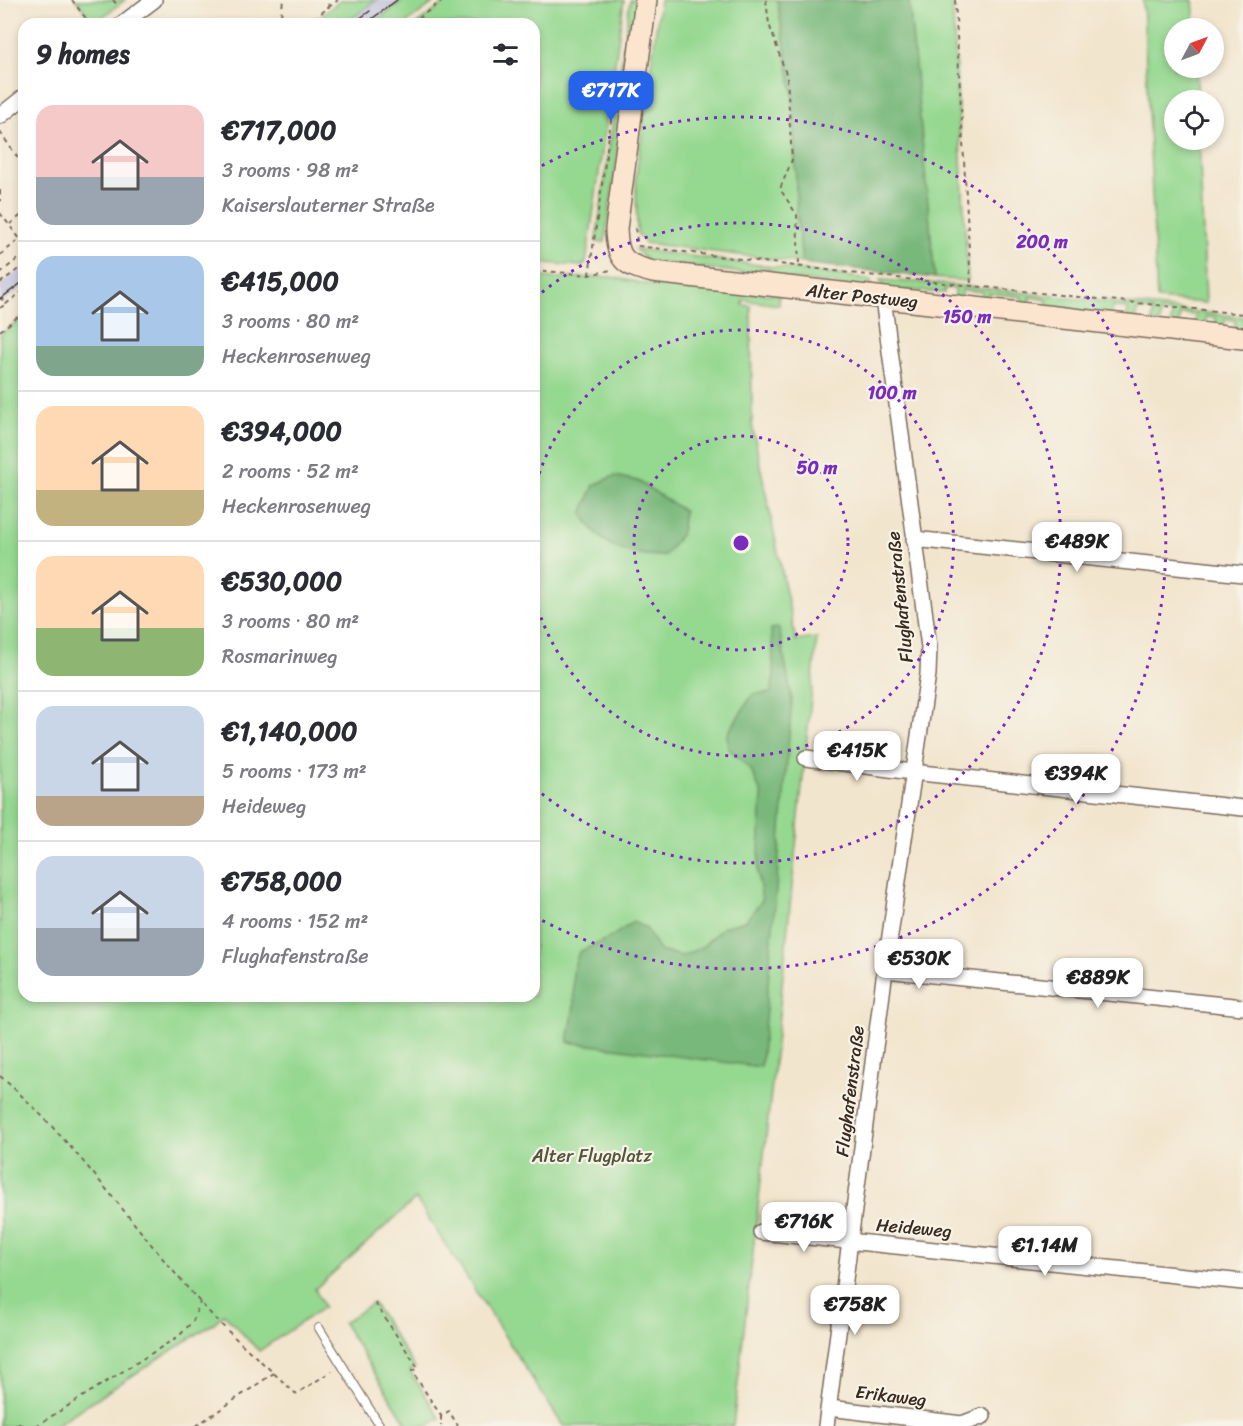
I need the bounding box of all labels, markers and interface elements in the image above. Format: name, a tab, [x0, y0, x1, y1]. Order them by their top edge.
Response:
north arrow	[1164, 18, 1224, 78]
map controls	[1164, 18, 1224, 150]
text: 9 homes	[36, 31, 130, 77]
icon: filters	[489, 38, 522, 71]
pin: €717K	[569, 71, 653, 122]
text: €717K	[583, 73, 639, 108]
button: locate	[1164, 90, 1224, 150]
text: €717,000	[222, 107, 336, 153]
icon: home	[84, 129, 156, 201]
text: 3 rooms · 98 m²	[222, 153, 359, 188]
text: Kaiserslauterner Straße	[222, 188, 435, 223]
text: 200 m	[1015, 226, 1068, 258]
text: €415,000	[222, 258, 339, 304]
street label: Alter Postweg	[803, 274, 920, 318]
icon: home	[84, 280, 156, 352]
text: 150 m	[943, 301, 991, 333]
text: 3 rooms · 80 m²	[222, 304, 359, 339]
text: Heckenrosenweg	[222, 339, 371, 374]
text: 100 m	[868, 377, 917, 409]
text: €394,000	[222, 408, 342, 454]
icon: home	[84, 430, 156, 502]
text: 50 m	[797, 452, 838, 484]
text: 2 rooms · 52 m²	[222, 454, 359, 489]
text: Heckenrosenweg	[222, 489, 371, 524]
pin: €489K	[1035, 522, 1119, 573]
text: €489K	[1046, 524, 1108, 559]
street label: Flughafenstraße	[877, 530, 923, 664]
centre of rings	[731, 533, 751, 553]
text: €530,000	[222, 558, 342, 604]
icon: home	[84, 580, 156, 652]
text: 3 rooms · 80 m²	[222, 604, 359, 639]
text: Rosmarinweg	[222, 639, 338, 674]
text: €1,140,000	[222, 708, 358, 754]
icon: home	[84, 730, 156, 802]
pin: €415K	[815, 731, 899, 782]
text: €415K	[828, 733, 886, 768]
text: 5 rooms · 173 m²	[222, 754, 367, 789]
pin: €394K	[1034, 754, 1118, 805]
text: €394K	[1045, 756, 1107, 791]
text: Heideweg	[222, 789, 306, 824]
text: €758,000	[222, 858, 342, 904]
icon: home	[84, 880, 156, 952]
text: 4 rooms · 152 m²	[222, 904, 368, 939]
text: Flughafenstraße	[222, 939, 368, 974]
pin: €530K	[877, 939, 961, 990]
text: €530K	[888, 941, 950, 976]
pin: €889K	[1056, 958, 1140, 1009]
text: €889K	[1067, 960, 1129, 995]
street label: Flughafenstraße	[826, 1024, 874, 1158]
park label: Alter Flugplatz	[531, 1140, 652, 1172]
pin: €716K	[762, 1202, 846, 1253]
text: €716K	[776, 1204, 832, 1239]
street label: Heideweg	[875, 1209, 953, 1247]
pin: €1.14M	[996, 1226, 1094, 1277]
text: €1.14M	[1012, 1228, 1078, 1263]
pin: €758K	[813, 1285, 897, 1336]
text: €758K	[824, 1287, 886, 1322]
street label: Erikaweg	[854, 1376, 928, 1416]

